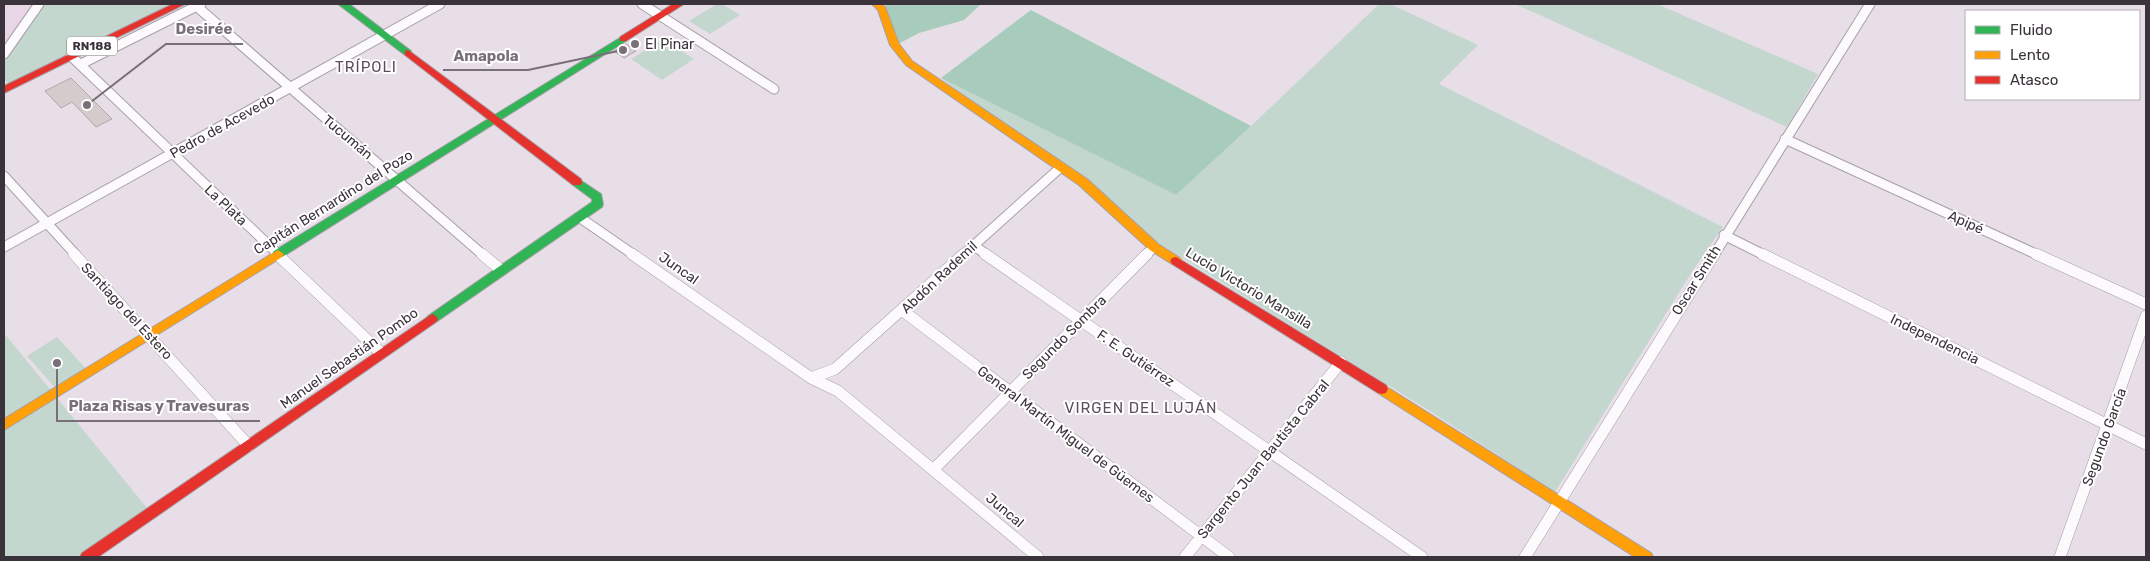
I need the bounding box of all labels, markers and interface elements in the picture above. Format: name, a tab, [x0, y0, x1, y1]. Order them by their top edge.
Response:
legend	[1965, 10, 2140, 100]
callout: Desirée	[166, 14, 243, 44]
text: Desirée	[176, 20, 232, 38]
text: Fluido	[2010, 21, 2053, 39]
road number: RN188	[67, 36, 117, 56]
place label: El Pinar	[645, 36, 695, 53]
marker: El Pinar	[629, 38, 641, 50]
callout: Amapola	[443, 40, 528, 70]
text: Lento	[2010, 46, 2050, 64]
text: Amapola	[453, 47, 519, 65]
district label: TRÍPOLI	[335, 58, 397, 76]
text: Atasco	[2010, 71, 2058, 89]
street label: Pedro de Acevedo	[167, 91, 278, 162]
street label: Tucumán	[319, 112, 376, 163]
street label: Capitán Bernardino del Pozo	[251, 146, 416, 258]
street label: La Plata	[201, 181, 251, 229]
street label: Apipé	[1945, 207, 1986, 238]
street label: Abdón Rademil	[898, 238, 981, 317]
street label: Oscar Smith	[1668, 242, 1725, 318]
street label: Lucio Victorio Mansilla	[1182, 244, 1315, 333]
street label: Juncal	[656, 249, 702, 288]
street label: Santiago del Estero	[77, 259, 176, 363]
street label: Segundo Sombra	[1019, 292, 1110, 383]
street label: Manuel Sebastián Pombo	[277, 304, 422, 413]
street label: Independencia	[1888, 311, 1982, 368]
street label: F. E. Gutiérrez	[1094, 326, 1178, 391]
street label: General Martín Miguel de Güemes	[974, 362, 1158, 507]
street label: Sargento Juan Bautista Cabral	[1194, 376, 1333, 542]
street label: Segundo García	[2079, 386, 2130, 488]
callout: Plaza Risas y Travesuras	[57, 391, 260, 421]
text: Plaza Risas y Travesuras	[68, 397, 250, 415]
district label: VIRGEN DEL LUJÁN	[1065, 399, 1217, 417]
street label: Juncal	[982, 490, 1027, 531]

